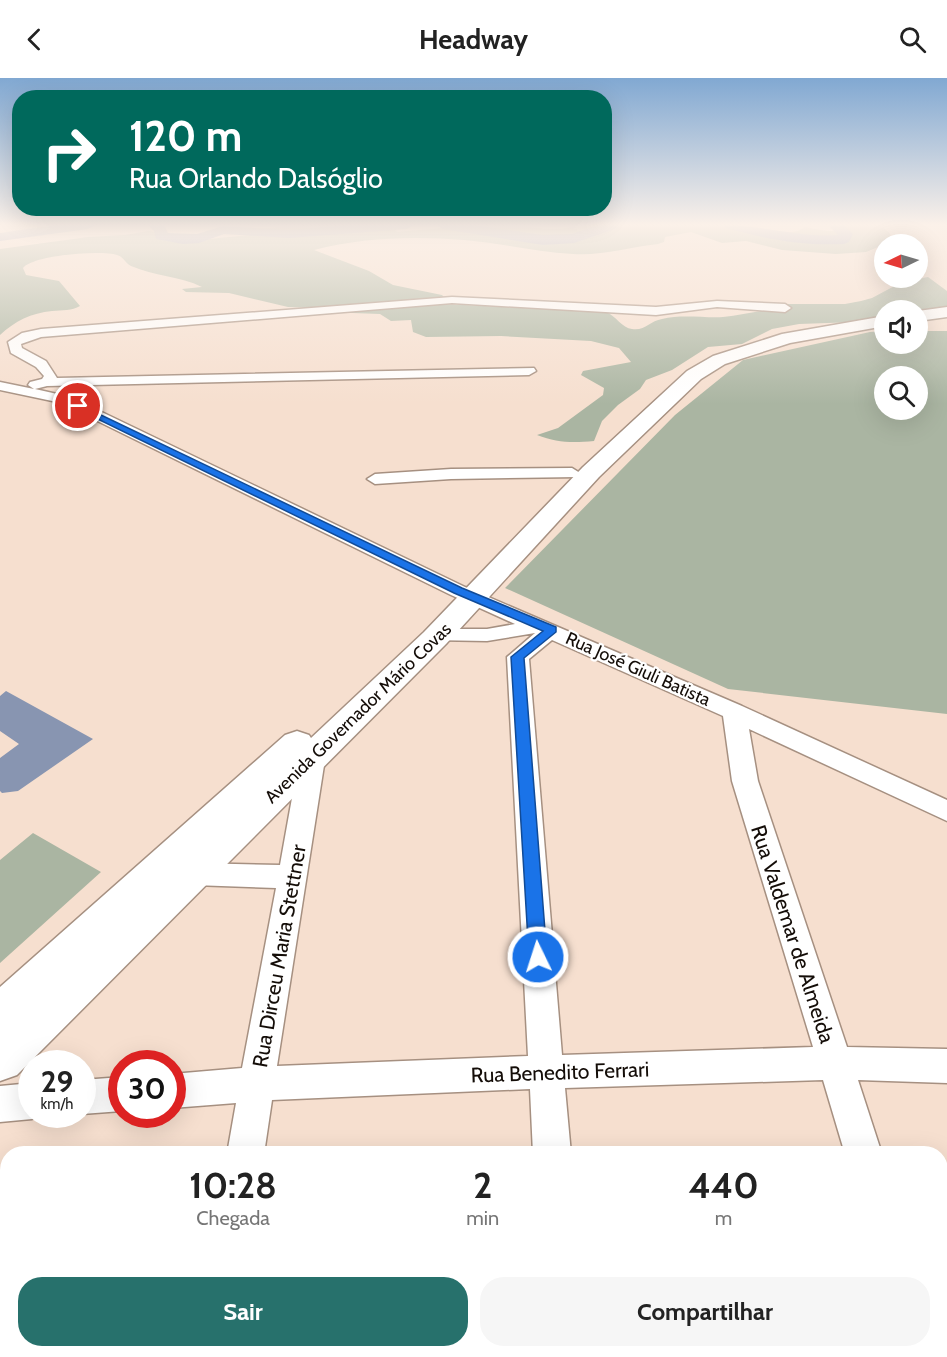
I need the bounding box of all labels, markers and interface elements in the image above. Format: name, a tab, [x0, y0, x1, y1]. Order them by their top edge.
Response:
icon: back	[18, 23, 51, 56]
text: Headway	[419, 23, 528, 56]
icon: search	[896, 23, 929, 56]
text: 120 m	[129, 110, 242, 162]
icon: right	[30, 114, 108, 192]
text: Rua Orlando Dalsóglio	[129, 162, 383, 195]
north arrow	[874, 234, 928, 288]
map controls	[874, 234, 928, 420]
button: sound	[874, 300, 928, 354]
button: search	[874, 366, 928, 420]
pin	[52, 380, 103, 431]
icon: arrive	[61, 389, 94, 422]
street label: Avenida Governador Mário Covas	[260, 618, 456, 808]
street label: Rua José Giuli Batista	[562, 627, 714, 711]
street label: Rua Valdemar de Almeida	[746, 822, 840, 1046]
street label: Rua Dirceu Maria Stettner	[247, 842, 311, 1069]
position arrow	[506, 925, 570, 989]
speed limit sign: 30	[108, 1050, 186, 1128]
street label: Rua Benedito Ferrari	[470, 1056, 650, 1088]
text: 29	[41, 1063, 73, 1100]
text: km/h	[41, 1095, 73, 1113]
text: 10:28	[189, 1163, 277, 1207]
text: 2	[473, 1163, 492, 1207]
text: 440	[688, 1163, 759, 1207]
text: Chegada	[196, 1206, 270, 1230]
text: min	[466, 1206, 499, 1230]
text: m	[715, 1206, 732, 1230]
button: Sair	[18, 1277, 468, 1346]
button: Compartilhar	[480, 1277, 930, 1346]

